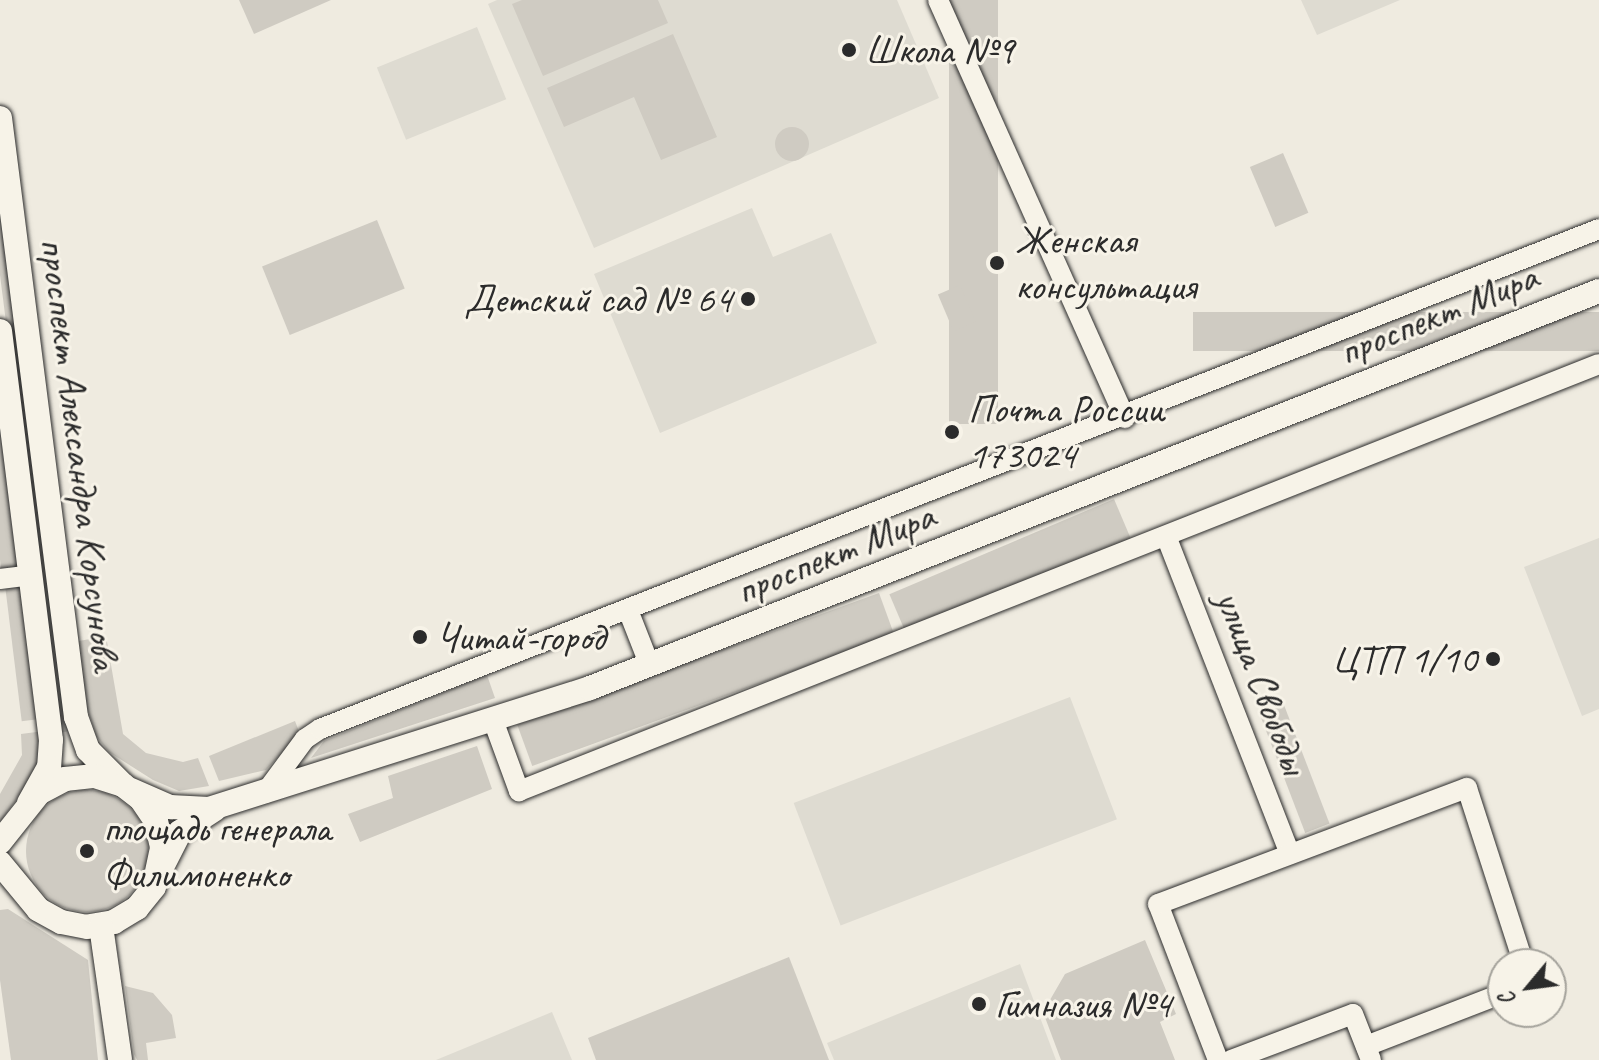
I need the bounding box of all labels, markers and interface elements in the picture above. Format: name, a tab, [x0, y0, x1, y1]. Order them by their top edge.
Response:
place label: Школа №9	[865, 26, 1014, 74]
marker: Школа №9	[840, 41, 858, 59]
place label: Женская консультация	[1015, 216, 1196, 310]
street label: проспект Александра Корсунова	[30, 236, 130, 672]
marker: Женская консультация	[986, 252, 1008, 274]
street label: проспект Мира	[1332, 253, 1544, 375]
place label: Детский сад № 64	[464, 275, 732, 323]
marker: Детский сад № 64	[739, 290, 757, 308]
place label: Почта России 173024	[968, 385, 1162, 479]
marker: Почта России 173024	[943, 423, 961, 441]
street label: проспект Мира	[729, 492, 941, 614]
street label: улица Свободы	[1206, 585, 1318, 779]
place label: Читай-город	[436, 613, 605, 661]
marker: Читай-город	[411, 628, 429, 646]
place label: ЦТП 1/10	[1332, 635, 1477, 683]
marker: ЦТП 1/10	[1484, 650, 1502, 668]
place label: площадь генерала Филимоненко	[103, 804, 334, 898]
marker: площадь генерала Филимоненко	[78, 842, 96, 860]
north arrow	[1487, 948, 1567, 1028]
place label: Гимназия №4	[995, 980, 1171, 1028]
text: С	[1493, 987, 1523, 1010]
marker: Гимназия №4	[970, 995, 988, 1013]

